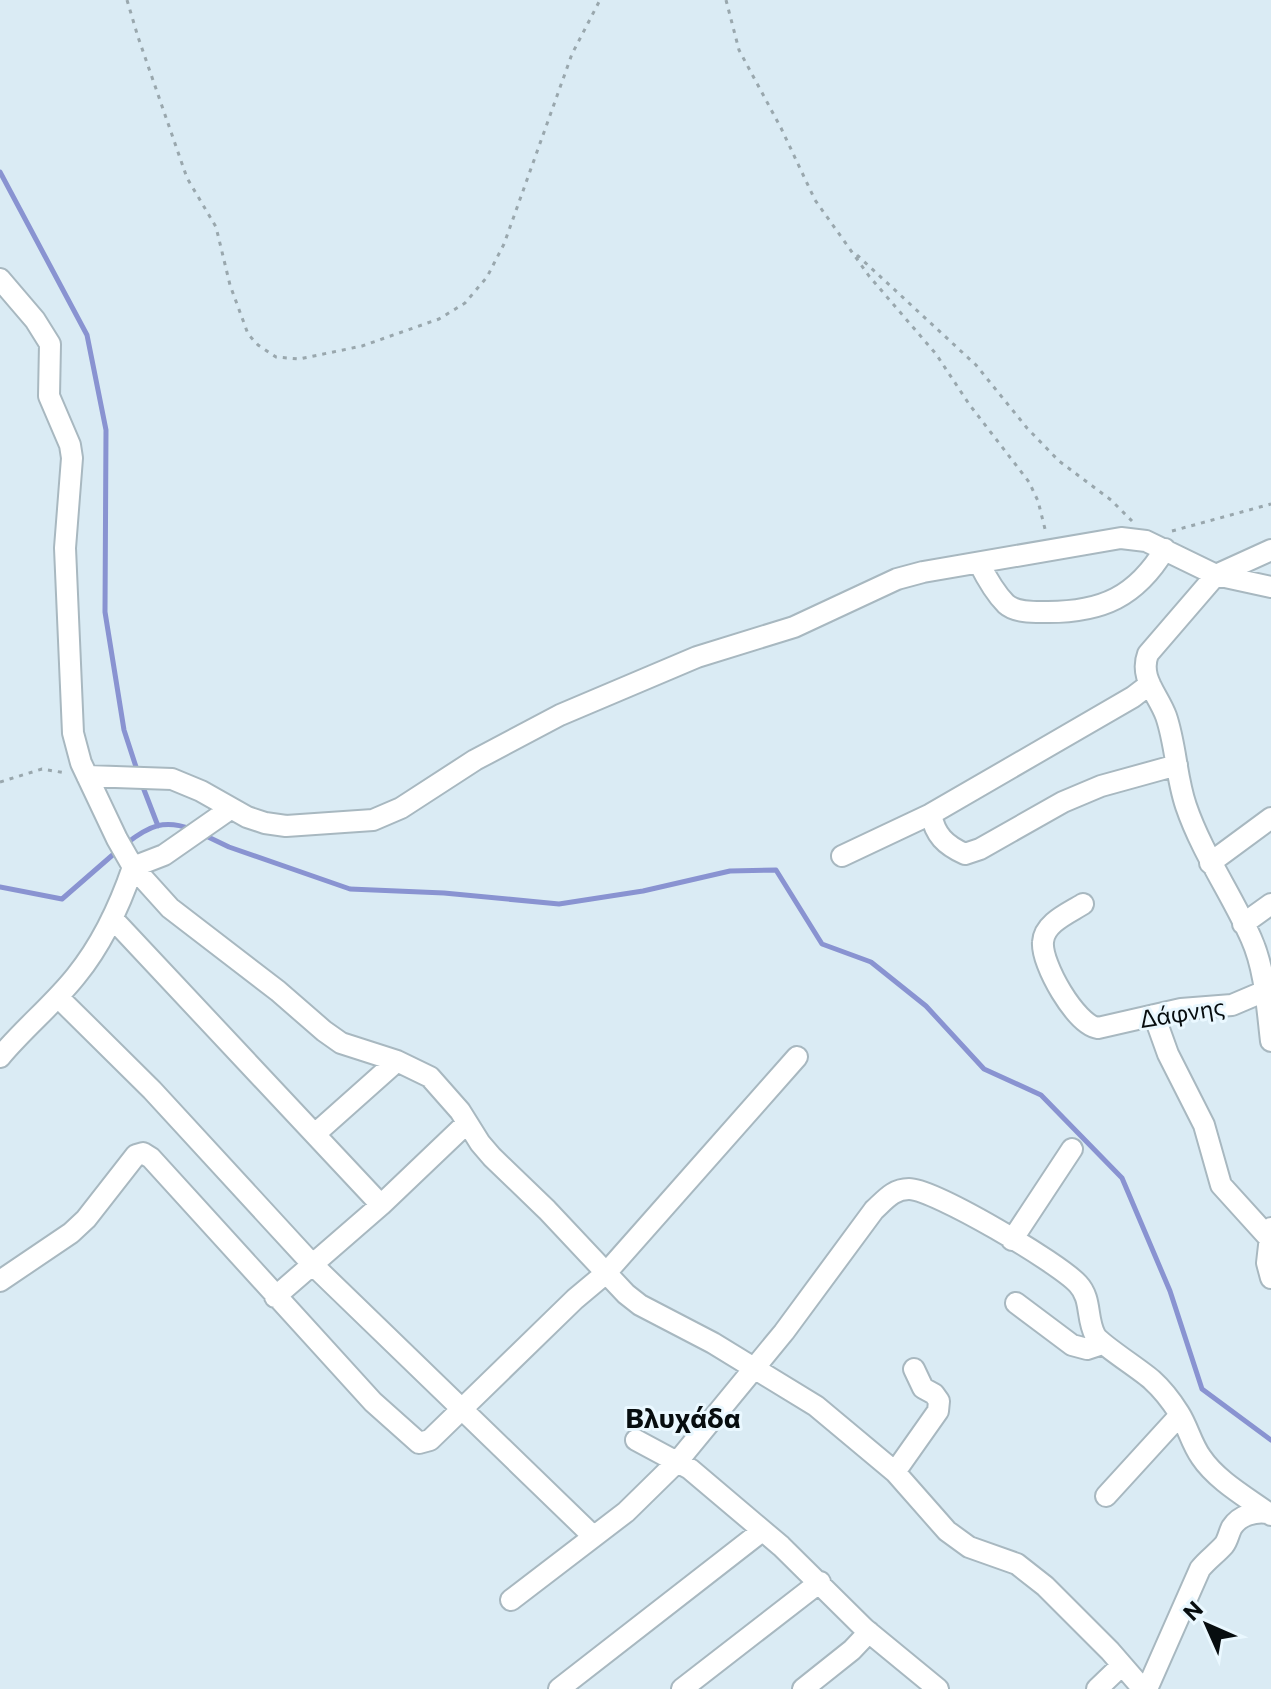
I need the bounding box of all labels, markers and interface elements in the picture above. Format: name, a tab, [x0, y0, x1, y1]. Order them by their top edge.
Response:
street label: Δάφνης	[1137, 991, 1227, 1033]
district label: Βλυχάδα	[625, 1400, 741, 1434]
north arrow	[1167, 1585, 1247, 1665]
text: N	[1177, 1595, 1208, 1626]

